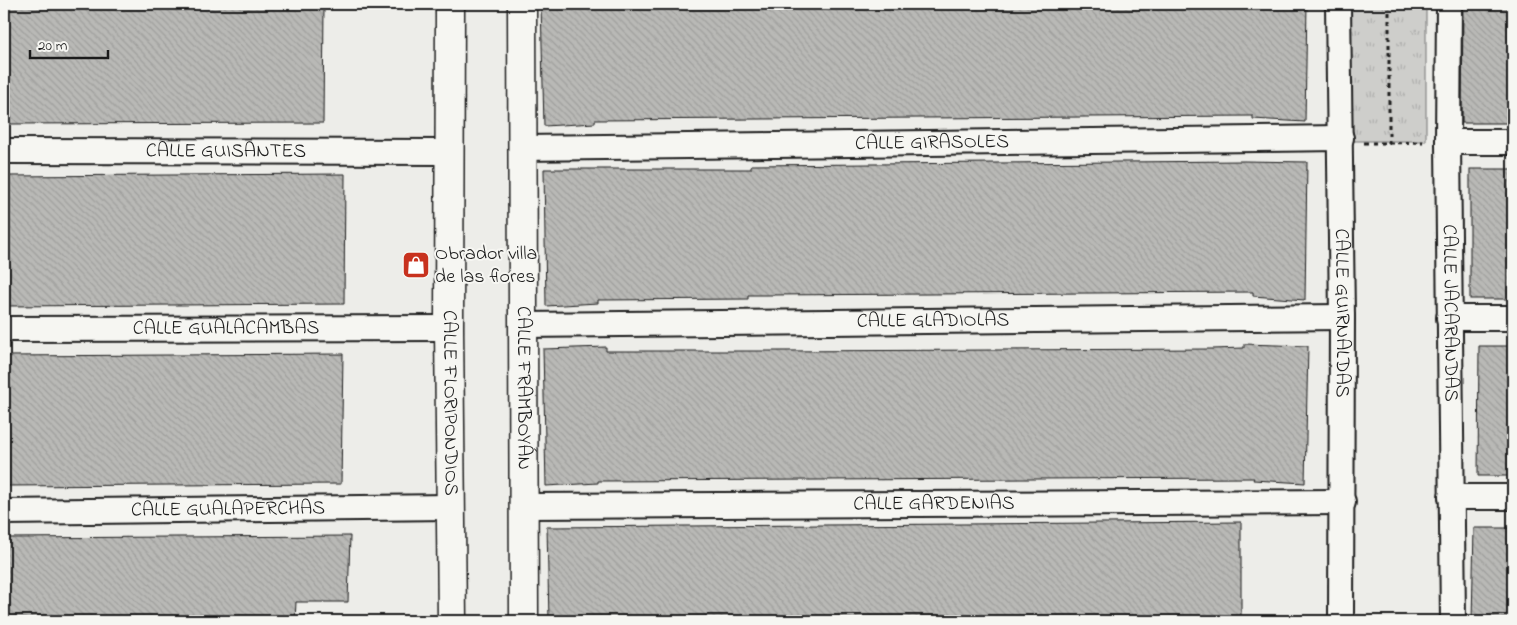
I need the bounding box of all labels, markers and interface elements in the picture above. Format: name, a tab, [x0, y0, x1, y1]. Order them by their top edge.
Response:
scale bar	[30, 28, 108, 60]
text: 20 m	[38, 35, 68, 57]
street label: CALLE GIRASOLES	[855, 128, 1009, 158]
street label: CALLE GUISANTES	[146, 137, 306, 166]
street label: CALLE JACARANDAS	[1434, 224, 1465, 402]
street label: CALLE GUIRNALDAS	[1326, 228, 1357, 398]
place label: Obrador villa de las flores	[435, 240, 537, 292]
shop icon: Obrador villa de las flores	[401, 250, 431, 280]
street label: CALLE FRAMBOYÁN	[508, 306, 538, 470]
street label: CALLE GLADIOLAS	[857, 306, 1010, 336]
street label: CALLE FLORIPONDIOS	[434, 310, 465, 496]
street label: CALLE GUALACAMBAS	[133, 314, 319, 343]
street label: CALLE GARDENIAS	[853, 489, 1015, 519]
street label: CALLE GUALAPERCHAS	[131, 494, 325, 525]

